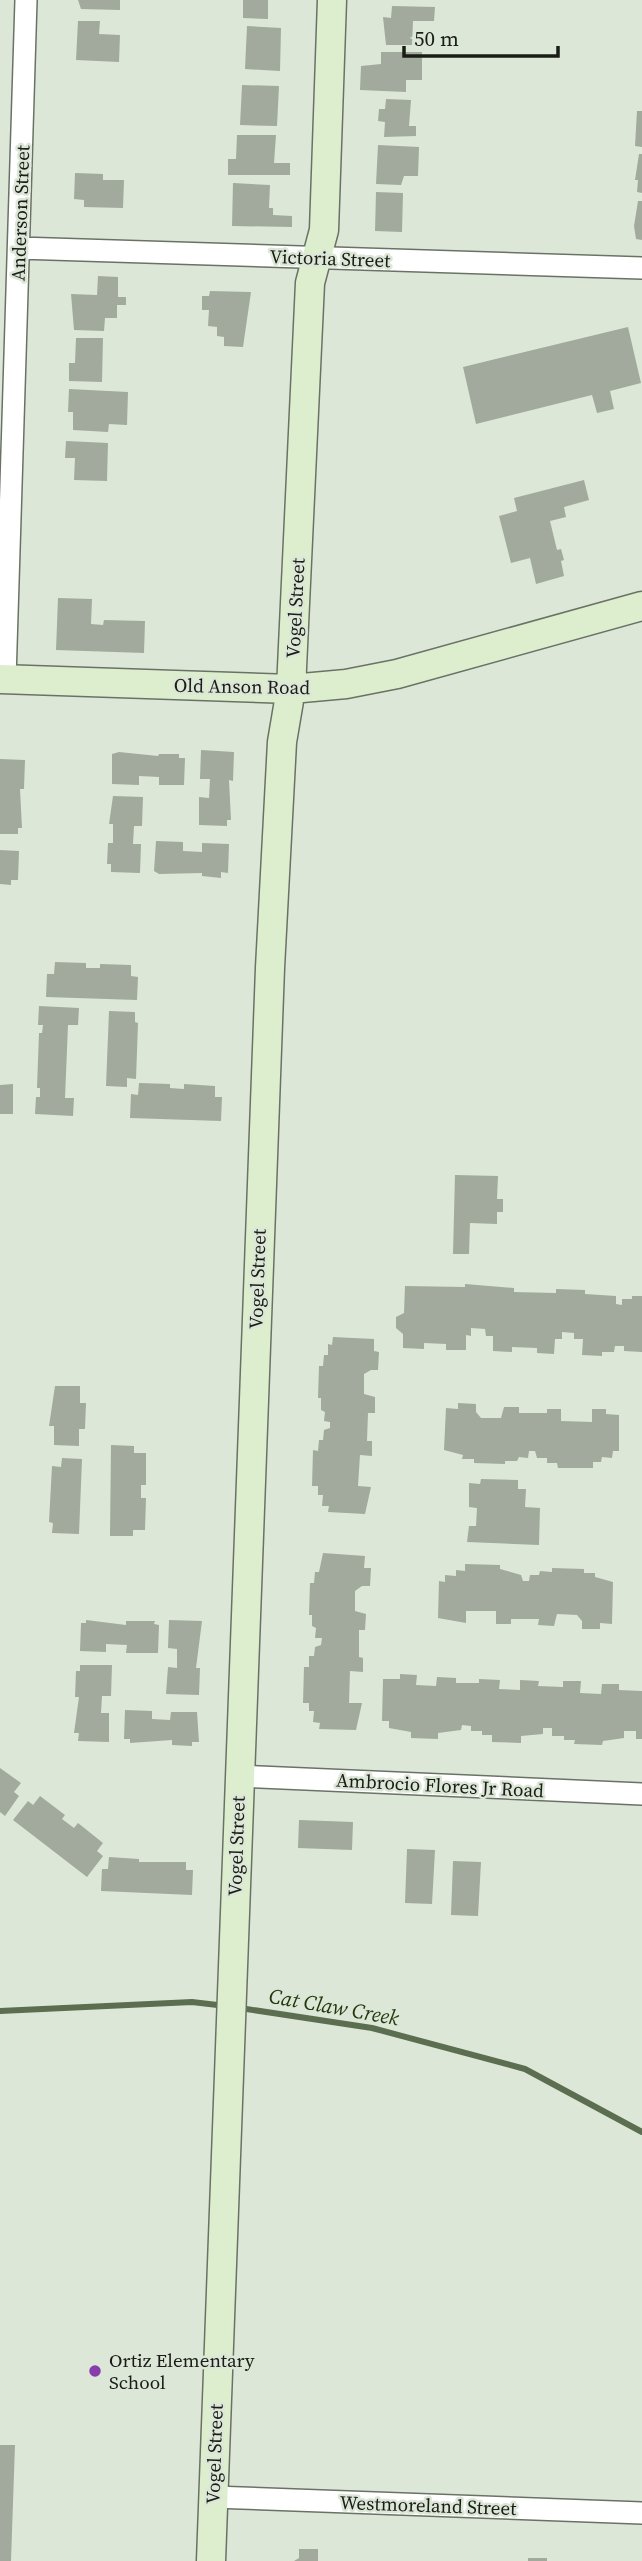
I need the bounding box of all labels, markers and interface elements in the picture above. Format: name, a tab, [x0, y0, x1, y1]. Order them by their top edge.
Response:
scale bar	[404, 14, 558, 58]
text: 50 m	[414, 24, 459, 53]
street label: Anderson Street	[5, 144, 35, 282]
street label: Victoria Street	[269, 243, 392, 273]
street label: Vogel Street	[279, 556, 311, 659]
street label: Old Anson Road	[174, 672, 310, 700]
street label: Vogel Street	[242, 1228, 272, 1330]
street label: Ambrocio Flores Jr Road	[335, 1767, 545, 1803]
street label: Vogel Street	[221, 1795, 251, 1897]
water label: Cat Claw Creek	[267, 1981, 401, 2032]
place label: Ortiz Elementary School	[109, 2347, 255, 2395]
marker: Ortiz Elementary School	[87, 2363, 103, 2379]
street label: Vogel Street	[199, 2403, 229, 2505]
street label: Westmoreland Street	[339, 2489, 518, 2521]

